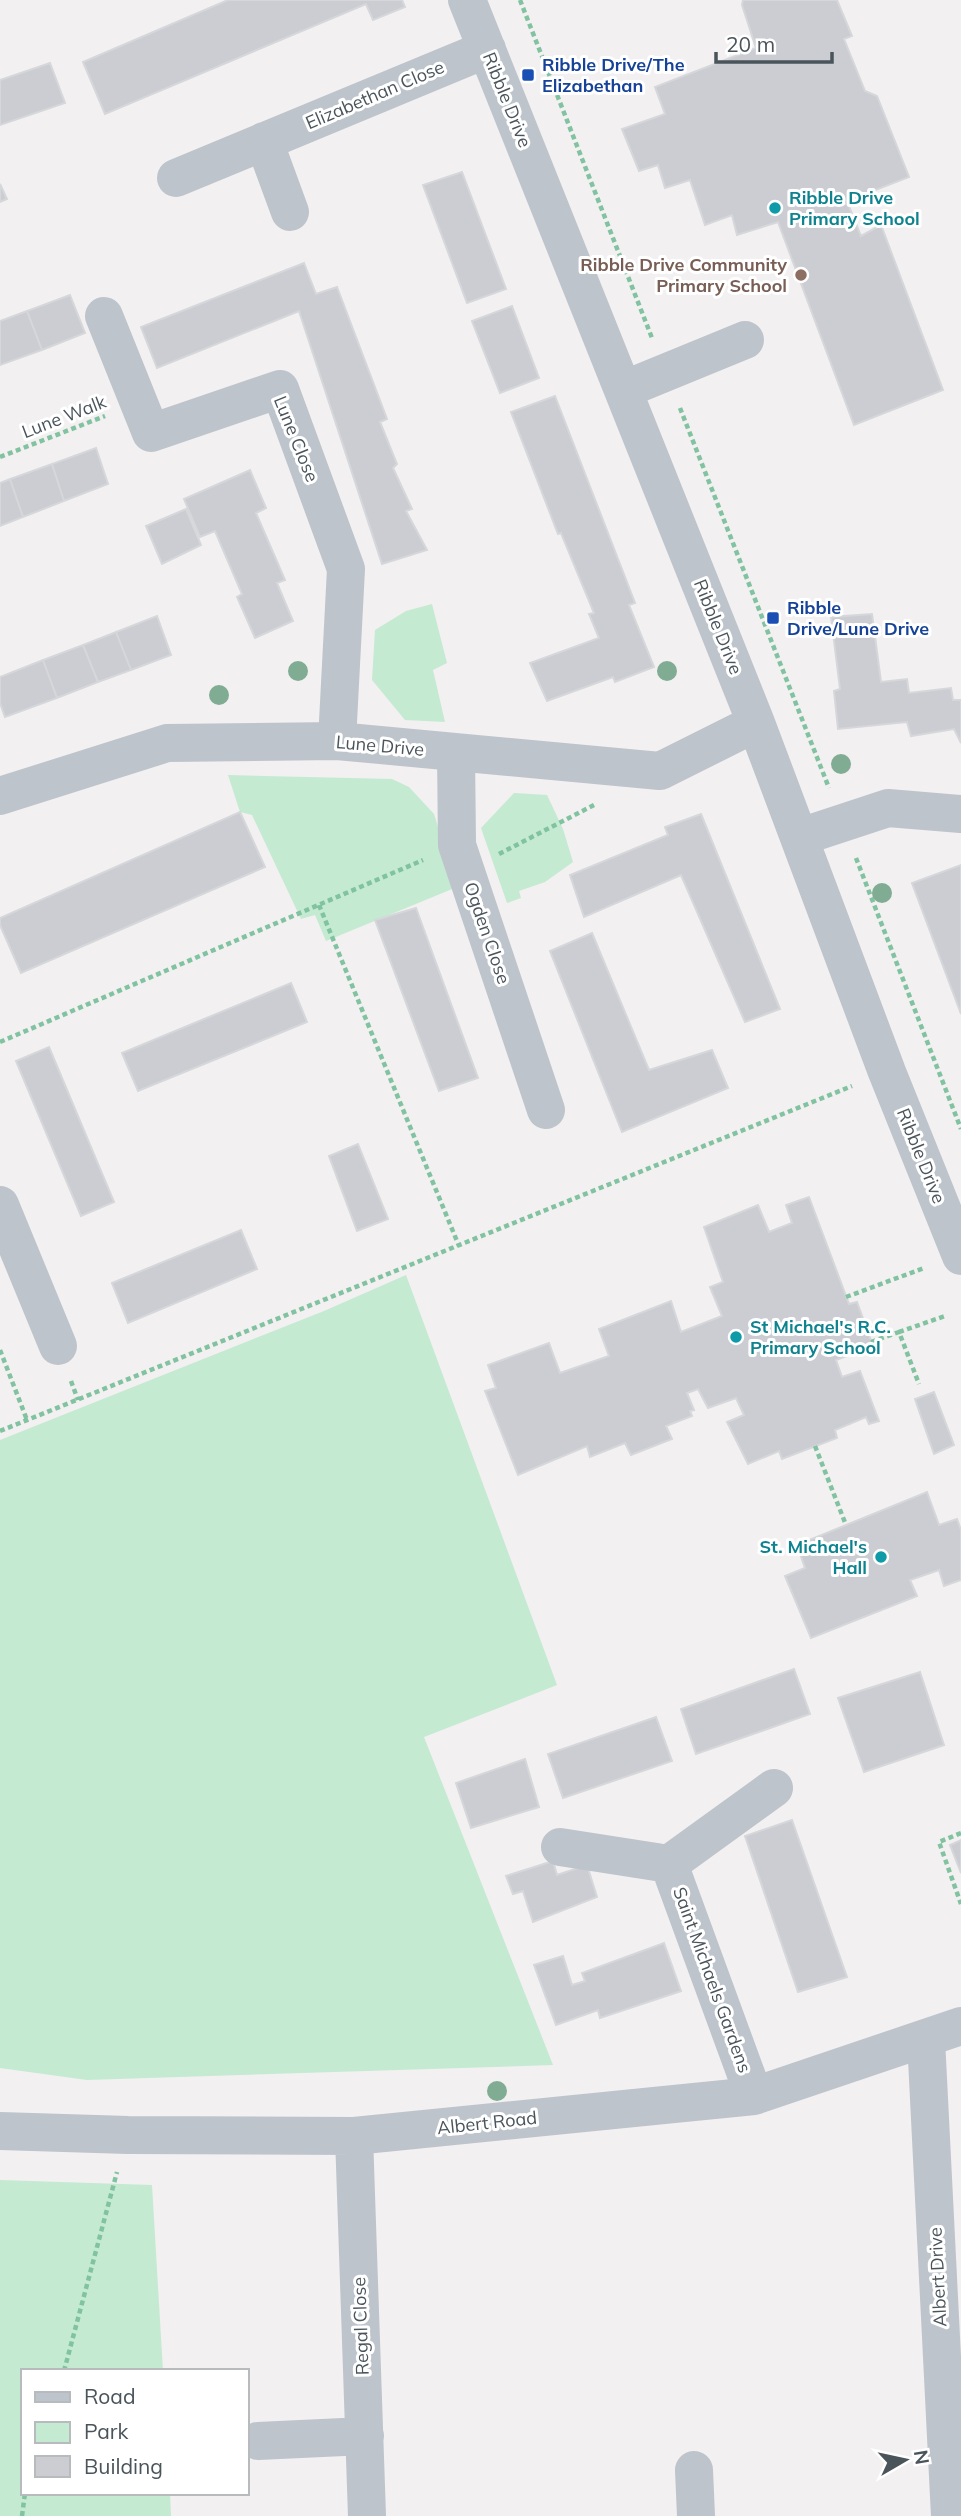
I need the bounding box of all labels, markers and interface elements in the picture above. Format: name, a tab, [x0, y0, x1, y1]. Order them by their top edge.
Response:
scale bar	[716, 21, 832, 65]
text: 20 m	[726, 31, 775, 57]
street label: Ribble Drive	[478, 49, 537, 151]
place label: Ribble Drive/The Elizabethan	[542, 53, 685, 97]
street label: Elizabethan Close	[302, 55, 448, 134]
marker: Ribble Drive/The Elizabethan	[520, 67, 536, 83]
place label: Ribble Drive Primary School	[789, 186, 920, 230]
marker: Ribble Drive Primary School	[767, 200, 783, 216]
place label: Ribble Drive Community Primary School	[580, 253, 787, 297]
marker: Ribble Drive Community Primary School	[793, 267, 809, 283]
street label: Lune Walk	[18, 390, 110, 443]
street label: Lune Close	[269, 392, 324, 485]
street label: Ribble Drive	[689, 576, 748, 678]
place label: Ribble Drive/Lune Drive	[787, 596, 929, 640]
marker: Ribble Drive/Lune Drive	[765, 610, 781, 626]
street label: Lune Drive	[335, 730, 425, 761]
street label: Ogden Close	[459, 879, 516, 987]
street label: Ribble Drive	[892, 1105, 951, 1207]
place label: St Michael's R.C. Primary School	[750, 1315, 891, 1359]
marker: St Michael's R.C. Primary School	[728, 1329, 744, 1345]
place label: St. Michael's Hall	[760, 1535, 867, 1579]
marker: St. Michael's Hall	[873, 1549, 889, 1565]
street label: Saint Michaels Gardens	[668, 1884, 757, 2076]
street label: Albert Road	[436, 2106, 538, 2139]
street label: Albert Drive	[923, 2227, 952, 2327]
street label: Regal Close	[347, 2277, 374, 2376]
legend	[21, 2369, 248, 2495]
text: Road	[84, 2383, 135, 2409]
text: Park	[84, 2418, 128, 2444]
north arrow	[870, 2425, 940, 2495]
text: N	[909, 2448, 935, 2466]
text: Building	[84, 2453, 163, 2479]

